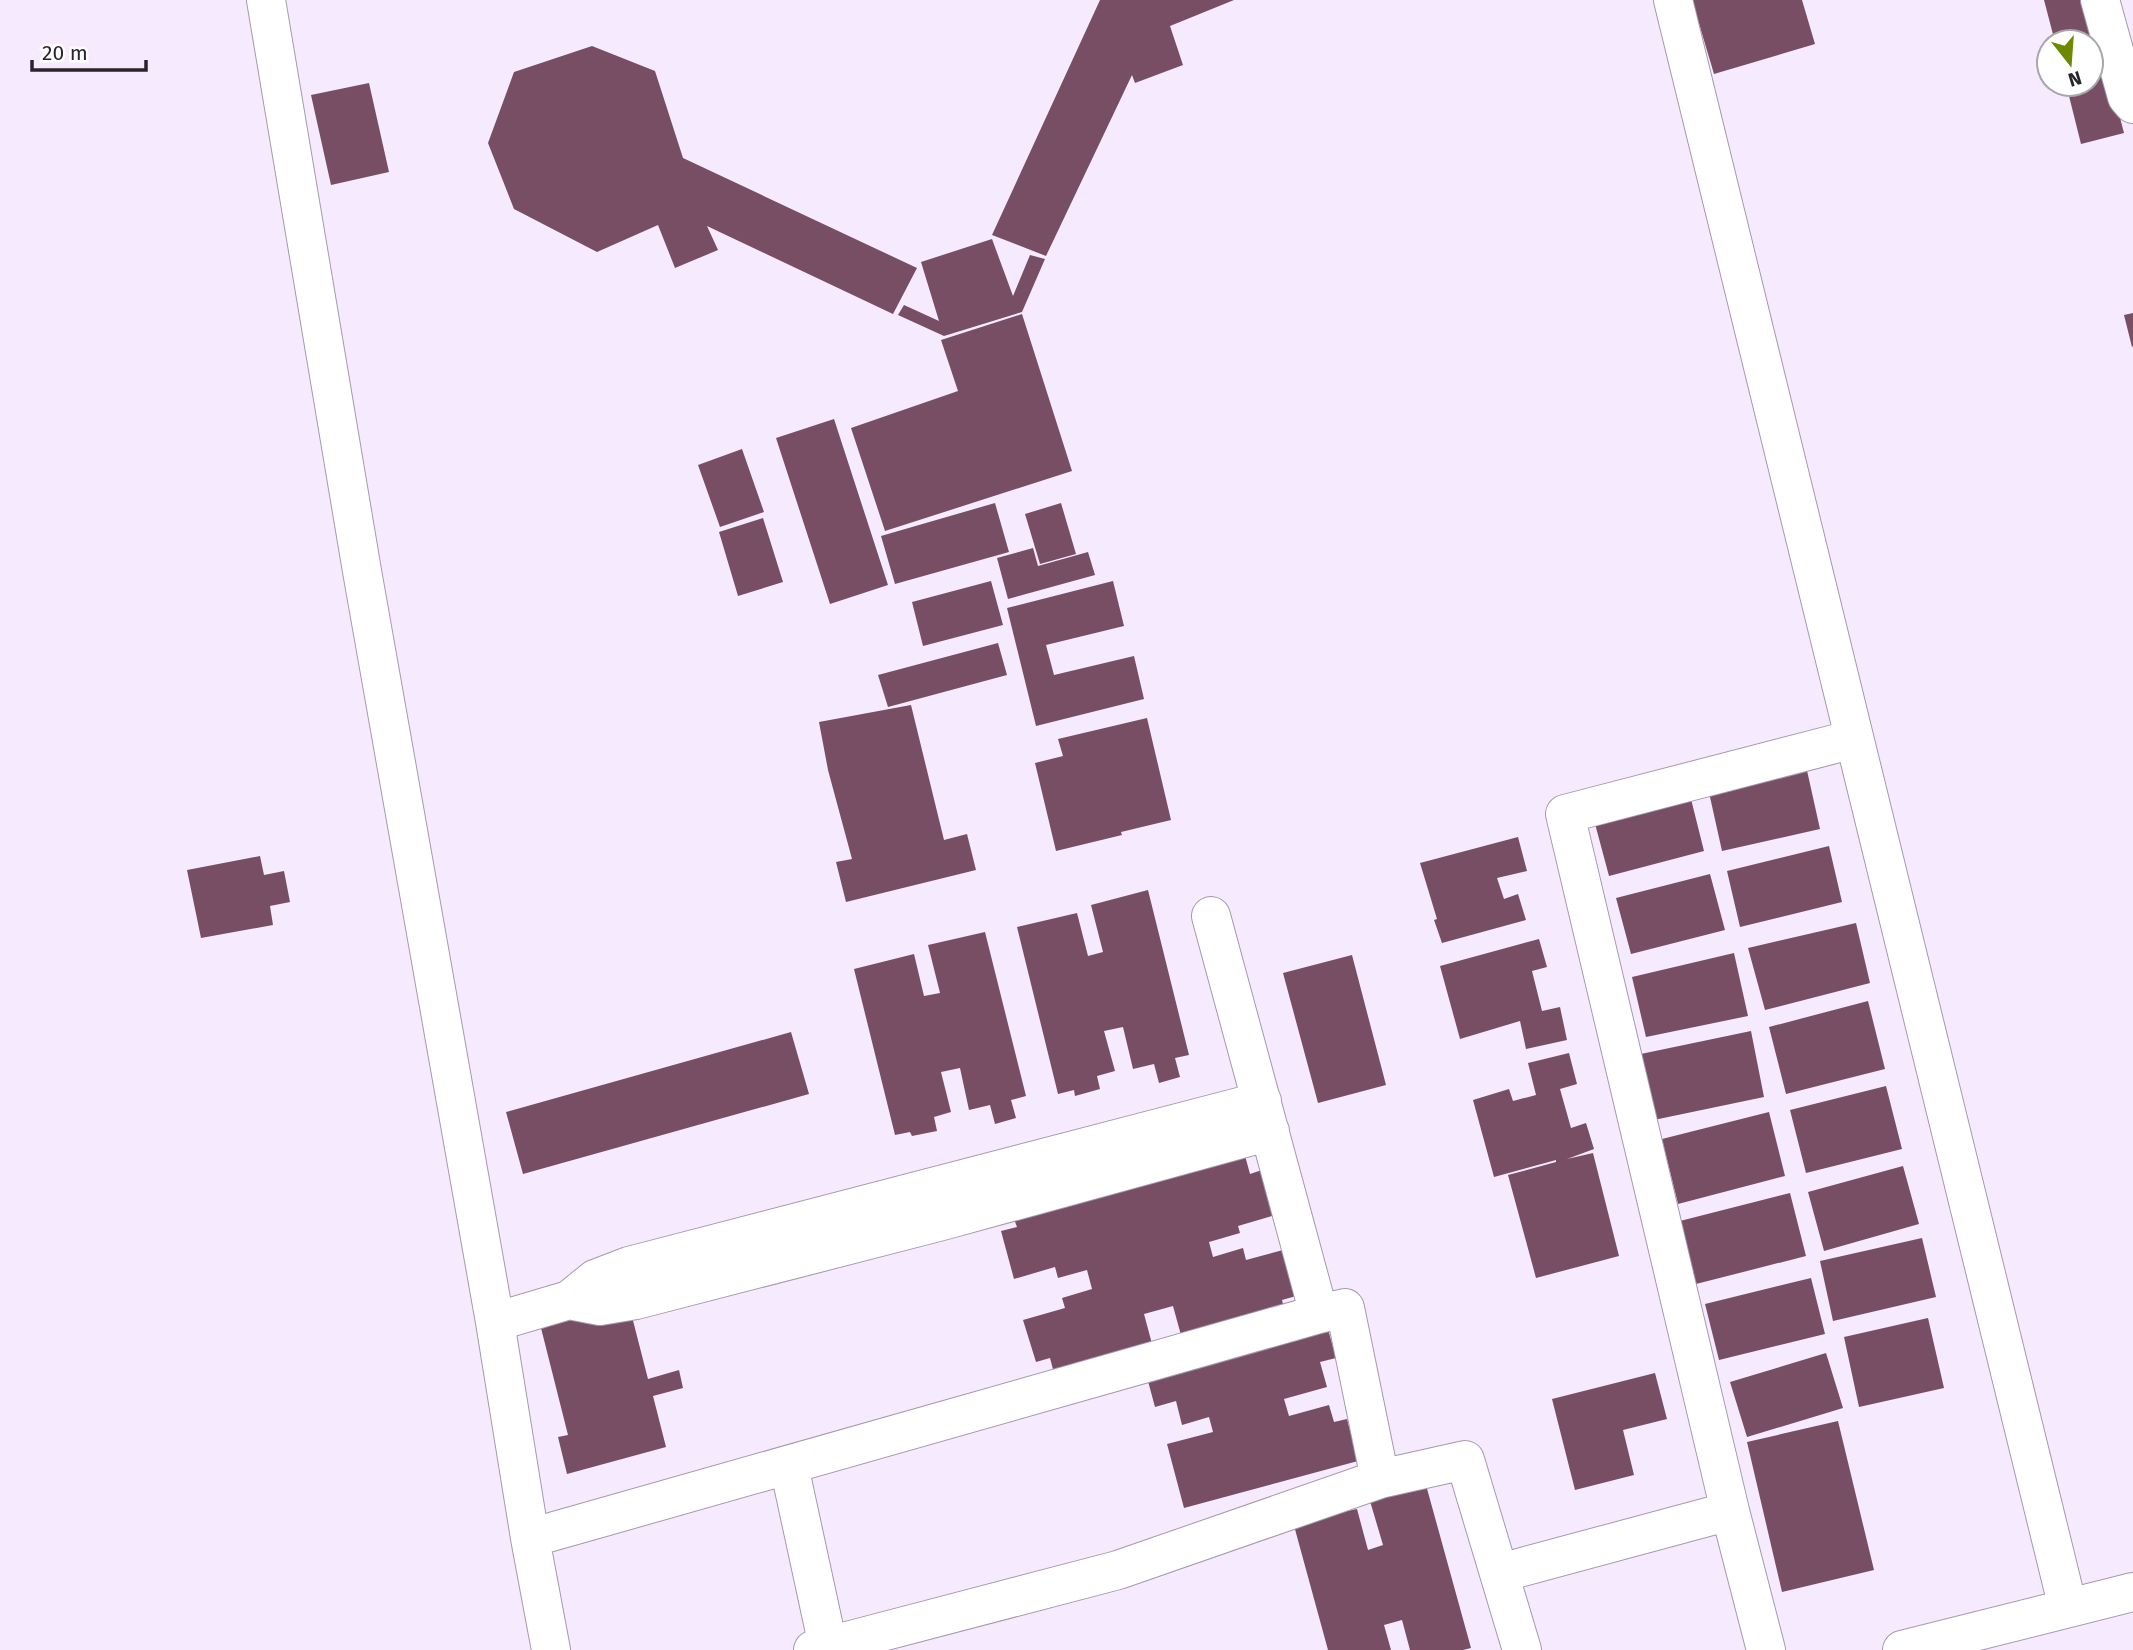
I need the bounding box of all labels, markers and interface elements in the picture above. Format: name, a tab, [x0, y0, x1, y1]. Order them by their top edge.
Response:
scale bar	[32, 28, 145, 72]
north arrow	[2035, 28, 2105, 98]
text: 20 m	[42, 40, 88, 66]
text: N	[2065, 66, 2084, 92]

